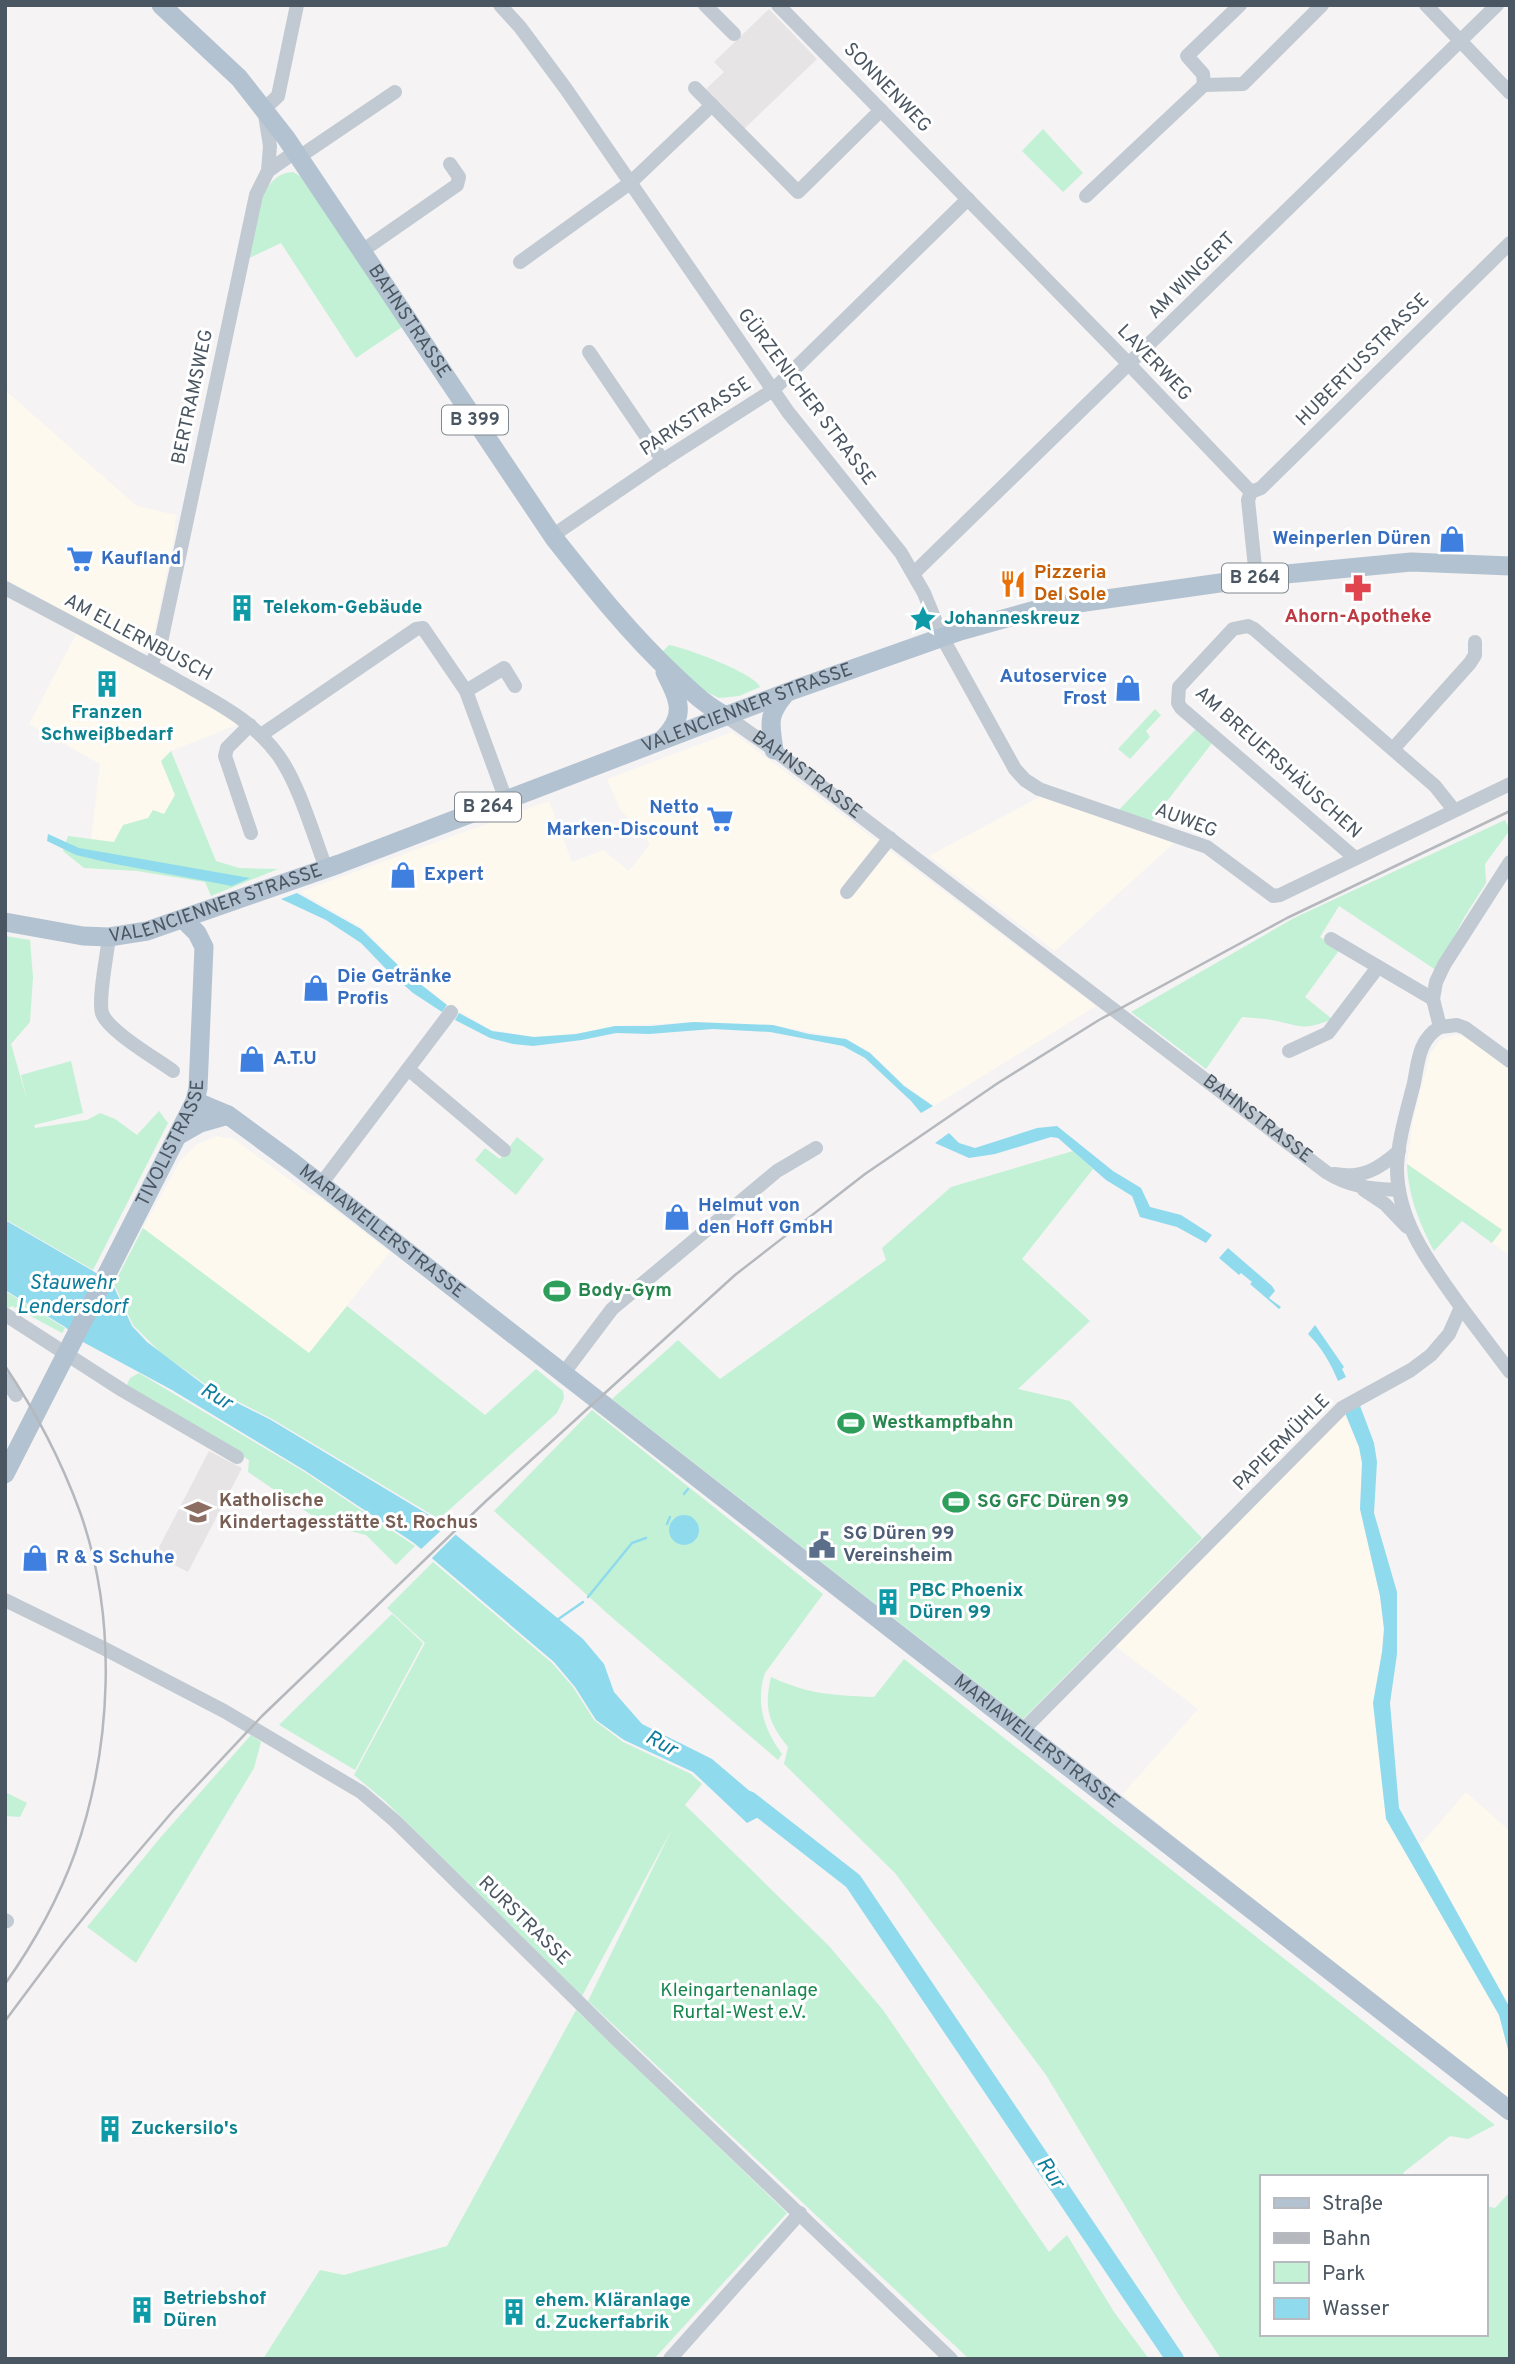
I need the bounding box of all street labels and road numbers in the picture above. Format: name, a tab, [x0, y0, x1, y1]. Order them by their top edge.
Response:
street label: SONNENWEG	[838, 38, 936, 138]
street label: AM WINGERT	[1143, 227, 1241, 325]
street label: BAHNSTRASSE	[362, 260, 456, 383]
street label: HUBERTUSSTRASSE	[1291, 288, 1435, 432]
street label: GÜRZENICHER STRASSE	[732, 303, 881, 490]
street label: LAVERWEG	[1111, 320, 1197, 406]
street label: BERTRAMSWEG	[167, 327, 219, 467]
street label: PARKSTRASSE	[636, 372, 756, 462]
road number: B 399	[442, 406, 508, 434]
road number: B 264	[1222, 564, 1288, 592]
street label: AM ELLERNBUSCH	[60, 589, 216, 687]
street label: VALENCIENNER STRASSE	[638, 658, 856, 759]
street label: AM BREUERSHÄUSCHEN	[1190, 681, 1367, 844]
street label: BAHNSTRASSE	[747, 726, 866, 825]
road number: B 264	[455, 792, 521, 822]
street label: AUWEG	[1151, 798, 1221, 844]
street label: VALENCIENNER STRASSE	[107, 859, 326, 949]
street label: BAHNSTRASSE	[1197, 1070, 1317, 1169]
street label: TIVOLISTRASSE	[131, 1079, 210, 1211]
street label: MARIAWEILERSTRASSE	[294, 1160, 470, 1304]
street label: PAPIERMÜHLE	[1228, 1389, 1335, 1496]
street label: MARIAWEILERSTRASSE	[948, 1670, 1125, 1814]
street label: RURSTRASSE	[473, 1871, 575, 1971]

